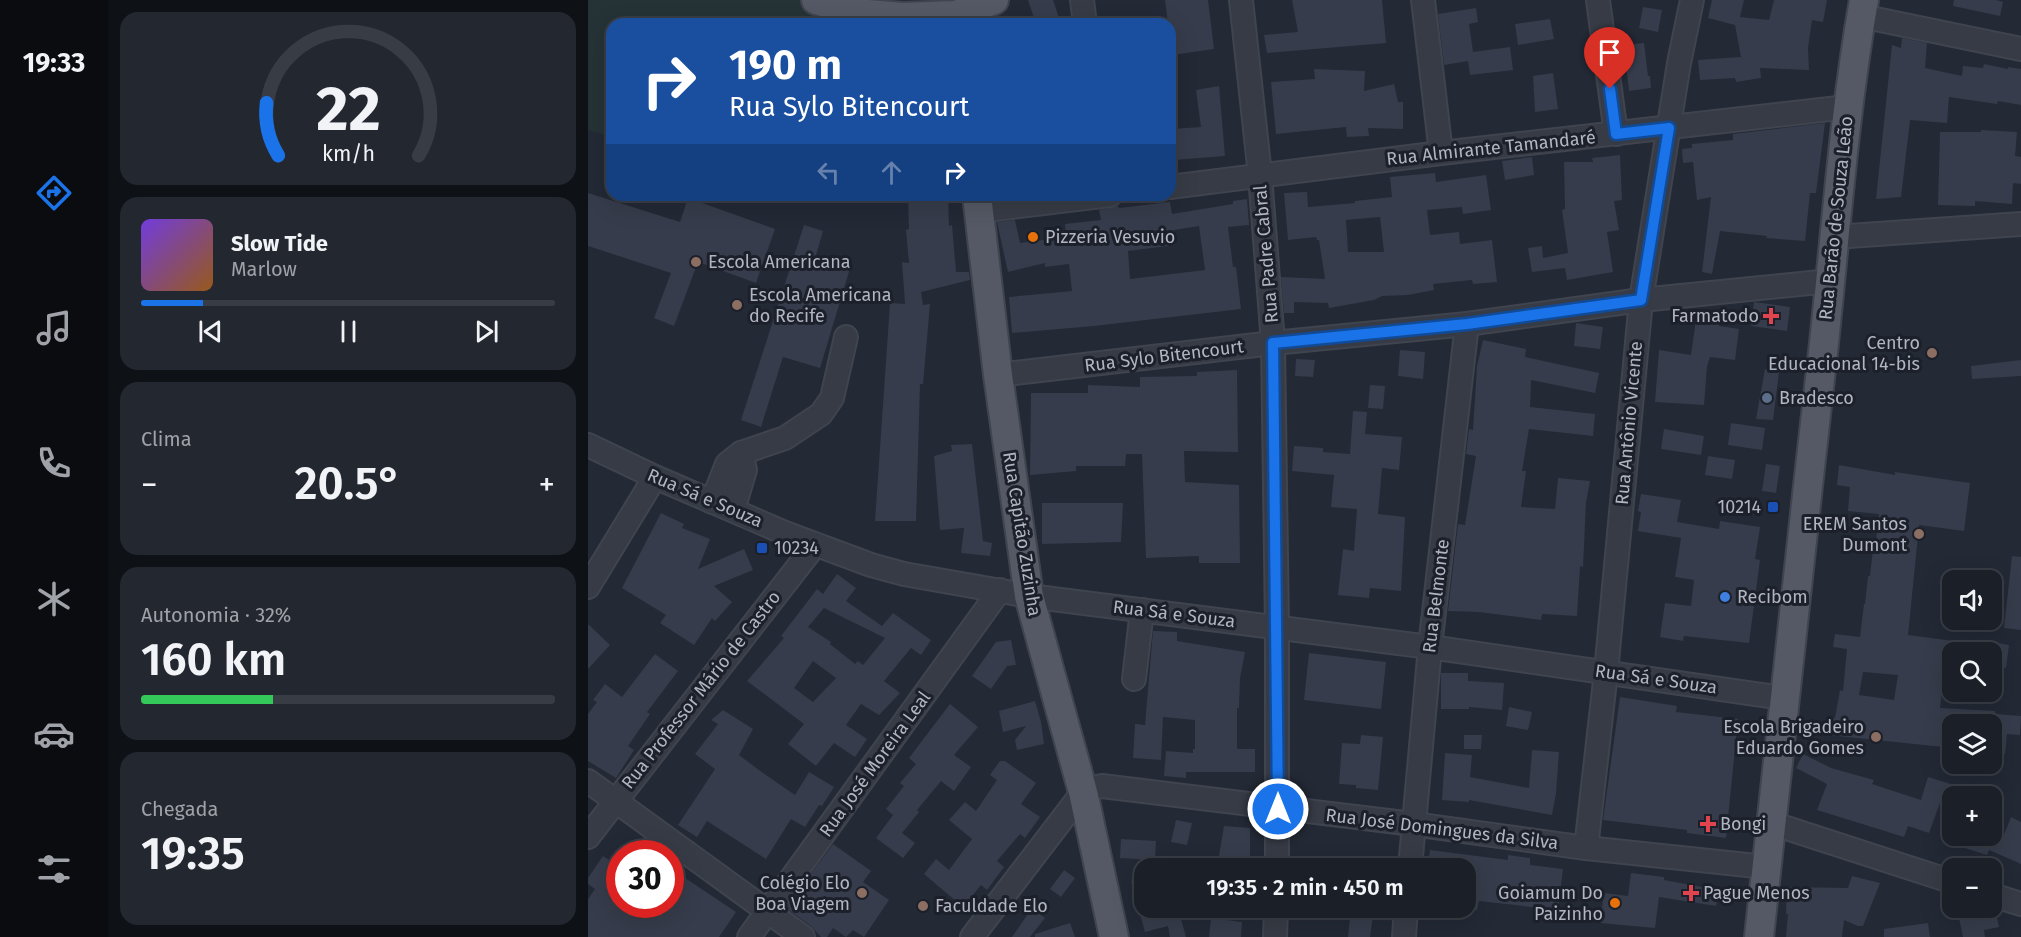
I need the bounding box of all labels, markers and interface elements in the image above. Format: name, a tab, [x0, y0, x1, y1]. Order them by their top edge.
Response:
pin	[1584, 27, 1635, 89]
icon: arrive	[1593, 36, 1626, 69]
text: 190 m	[729, 40, 842, 90]
icon: right	[630, 42, 708, 120]
text: 19:33	[23, 47, 85, 79]
text: 22	[316, 72, 380, 147]
text: Rua Sylo Bitencourt	[729, 91, 969, 123]
street label: Rua Barão de Souza Leão	[1814, 115, 1858, 321]
street label: Rua Almirante Tamandaré	[1385, 126, 1597, 170]
text: km/h	[321, 141, 375, 167]
icon: left	[812, 156, 845, 189]
icon: ahead	[875, 156, 908, 189]
icon: right	[938, 156, 971, 189]
icon: directions	[33, 172, 75, 214]
street label: Rua Padre Cabral	[1249, 184, 1283, 324]
place label: Pizzeria Vesuvio	[1045, 226, 1175, 248]
text: Slow Tide	[231, 230, 328, 257]
marker: Pizzeria Vesuvio	[1026, 230, 1040, 244]
place label: Escola Americana	[708, 251, 851, 273]
marker: Escola Americana	[689, 255, 703, 269]
text: Marlow	[231, 257, 297, 281]
place label: Escola Americana do Recife	[749, 284, 892, 327]
marker: Escola Americana do Recife	[730, 298, 744, 312]
place label: Farmatodo	[1671, 305, 1759, 327]
icon: music	[33, 307, 75, 349]
marker: Farmatodo	[1764, 309, 1778, 323]
icon: previous	[194, 315, 227, 348]
icon: pause	[332, 315, 365, 348]
icon: next	[470, 315, 503, 348]
place label: Centro Educacional 14-bis	[1768, 332, 1920, 375]
street label: Rua Sylo Bitencourt	[1083, 335, 1245, 377]
street label: Rua Antônio Vicente	[1611, 340, 1647, 506]
marker: Centro Educacional 14-bis	[1925, 346, 1939, 360]
place label: Bradesco	[1779, 387, 1854, 409]
marker: Bradesco	[1760, 391, 1774, 405]
text: Clima	[141, 427, 192, 451]
icon: phone	[33, 442, 75, 484]
street label: Rua Capitão Zuzinha	[998, 450, 1046, 618]
text: 20.5°	[294, 457, 402, 511]
street label: Rua Sá e Souza	[644, 464, 766, 532]
text: −	[141, 465, 158, 505]
text: +	[539, 465, 555, 505]
place label: 10214	[1718, 496, 1761, 518]
marker: 10214	[1766, 500, 1780, 514]
place label: EREM Santos Dumont	[1803, 513, 1907, 556]
marker: EREM Santos Dumont	[1912, 527, 1926, 541]
place label: 10234	[774, 537, 819, 559]
street label: Rua Belmonte	[1418, 538, 1454, 654]
marker: 10234	[755, 541, 769, 555]
map controls	[1942, 570, 2002, 918]
button: sound	[1942, 570, 2002, 630]
icon: climate	[33, 578, 75, 620]
place label: Recibom	[1737, 586, 1808, 608]
street label: Rua Professor Mário de Castro	[617, 587, 785, 793]
marker: Recibom	[1718, 590, 1732, 604]
street label: Rua Sá e Souza	[1112, 596, 1236, 632]
text: Autonomia · 32%	[141, 603, 291, 627]
text: 160 km	[141, 633, 286, 687]
button: search	[1942, 642, 2002, 702]
street label: Rua Sá e Souza	[1594, 660, 1718, 698]
street label: Rua José Moreira Leal	[815, 687, 935, 841]
icon: car	[33, 713, 75, 755]
button: layers	[1942, 714, 2002, 774]
place label: Escola Brigadeiro Eduardo Gomes	[1723, 716, 1864, 759]
marker: Escola Brigadeiro Eduardo Gomes	[1869, 730, 1883, 744]
position arrow	[1246, 777, 1310, 841]
button: +	[1942, 786, 2002, 846]
text: Chegada	[141, 797, 218, 821]
street label: Rua José Domingues da Silva	[1324, 804, 1560, 854]
place label: Bongi	[1720, 813, 1766, 835]
marker: Bongi	[1701, 817, 1715, 831]
text: 19:35	[141, 827, 245, 881]
speed limit sign: 30	[606, 840, 684, 918]
icon: filters	[33, 848, 75, 890]
button: −	[1942, 858, 2002, 918]
place label: Colégio Elo Boa Viagem	[755, 872, 850, 915]
text: 19:35 · 2 min · 450 m	[1206, 874, 1404, 901]
place label: Goiamum Do Paizinho	[1498, 882, 1603, 925]
place label: Pague Menos	[1703, 882, 1810, 904]
marker: Colégio Elo Boa Viagem	[855, 886, 869, 900]
marker: Pague Menos	[1684, 886, 1698, 900]
place label: Faculdade Elo	[935, 895, 1048, 917]
marker: Goiamum Do Paizinho	[1608, 896, 1622, 910]
marker: Faculdade Elo	[916, 899, 930, 913]

